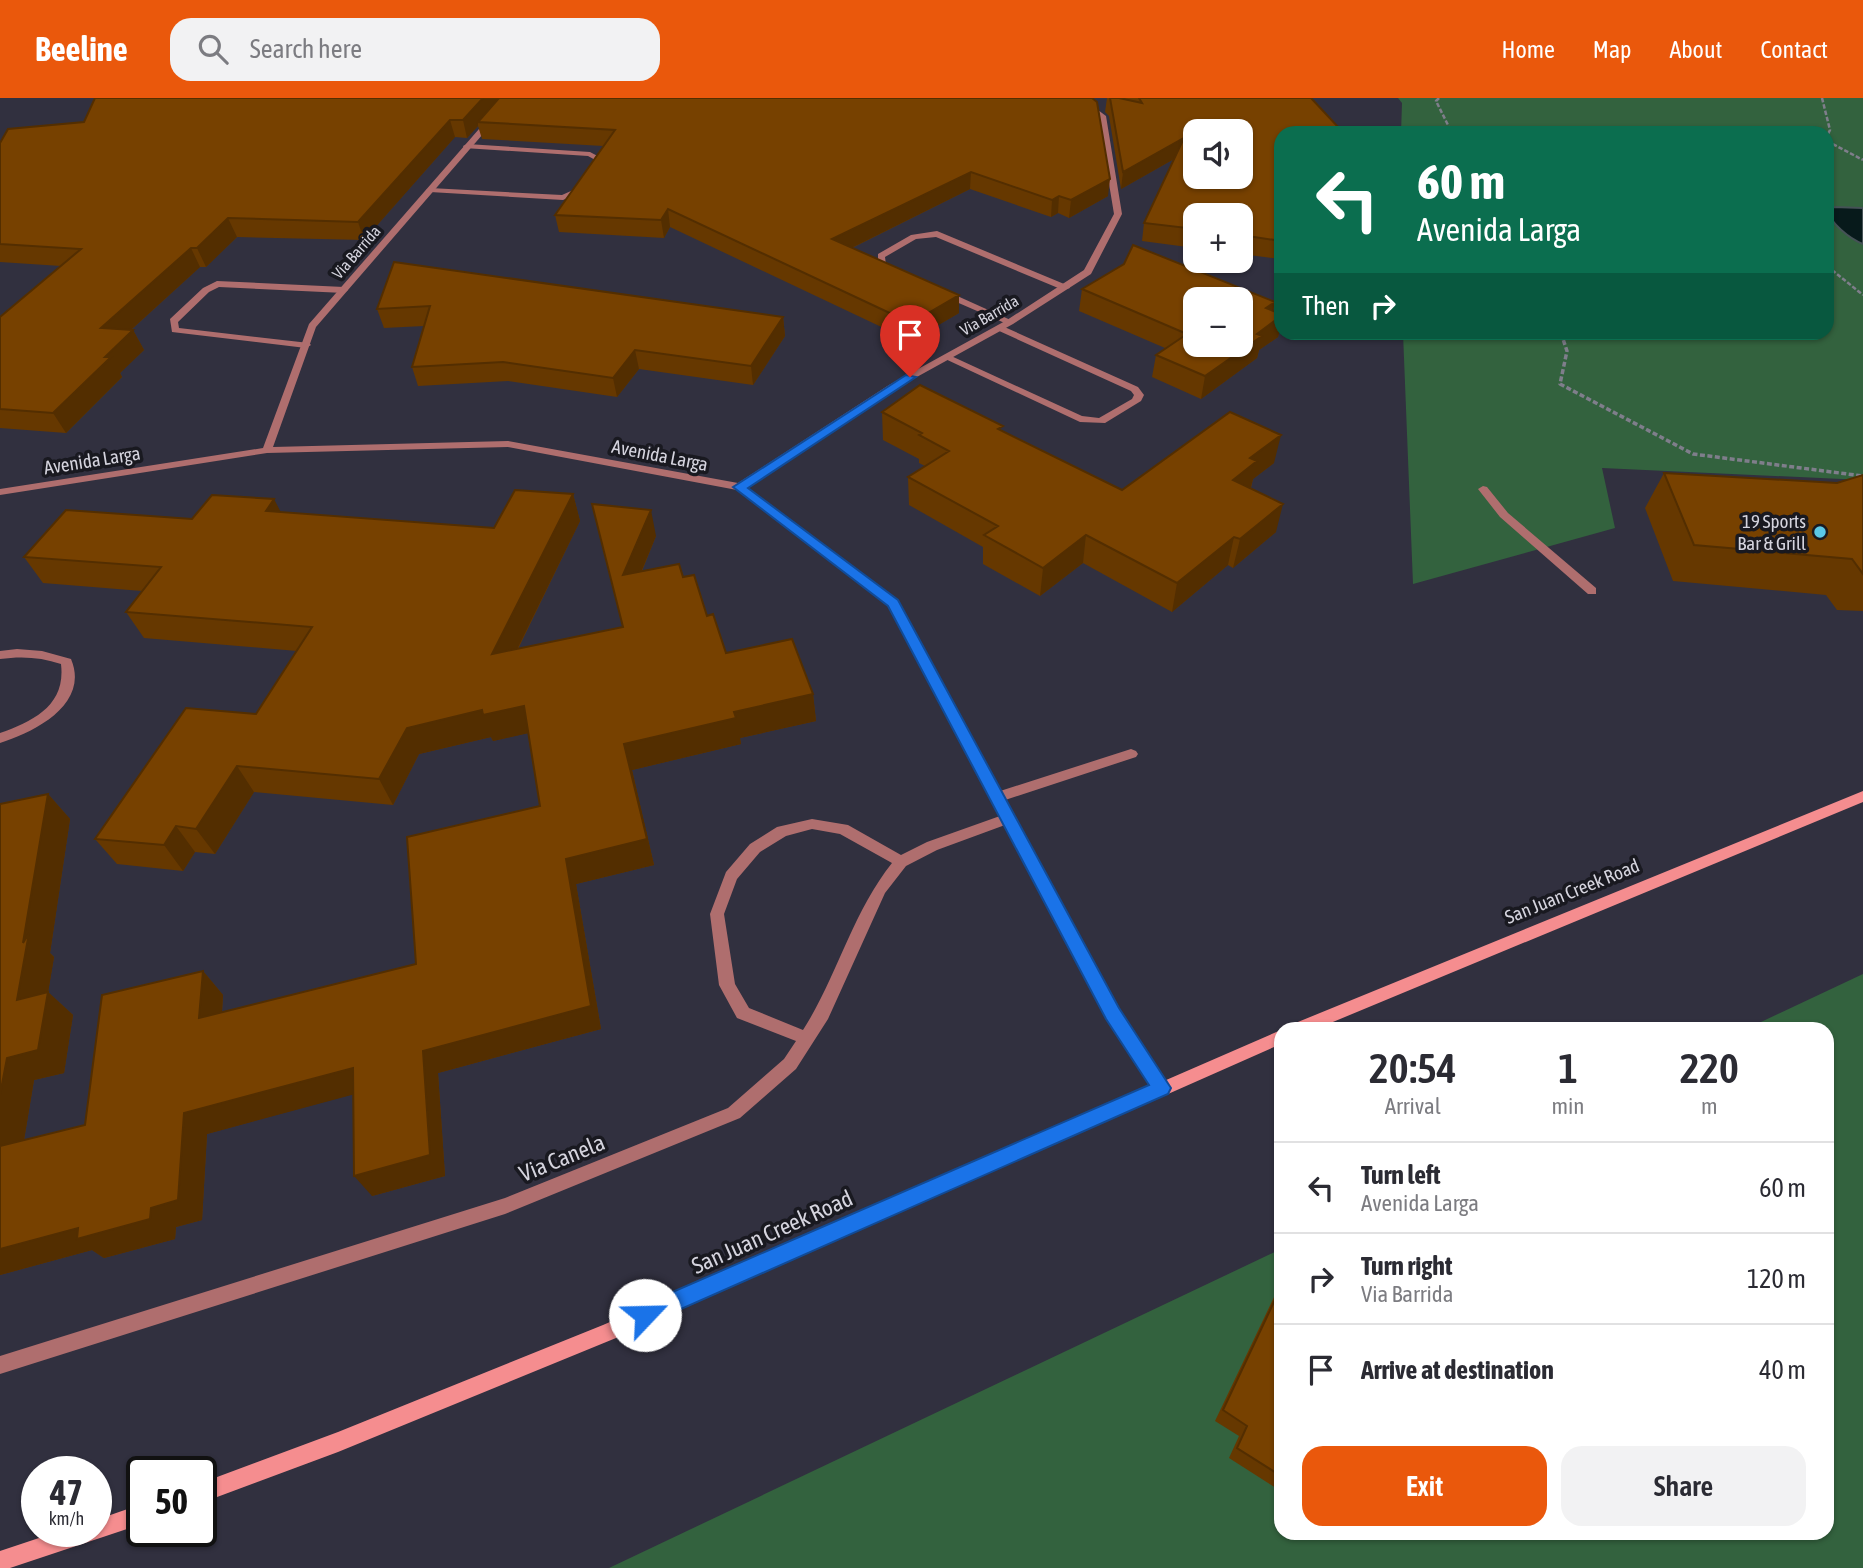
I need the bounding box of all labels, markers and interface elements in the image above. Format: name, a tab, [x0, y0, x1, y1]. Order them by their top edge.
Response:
search box	[170, 18, 660, 81]
text: Beeline	[35, 30, 128, 68]
icon: search	[194, 30, 232, 68]
text: Search here	[250, 34, 362, 64]
text: Home	[1501, 36, 1555, 63]
text: Map	[1593, 36, 1631, 63]
text: About	[1669, 36, 1722, 63]
text: Contact	[1760, 36, 1828, 63]
map controls	[1183, 119, 1253, 357]
button: sound	[1183, 119, 1253, 189]
text: 60 m	[1417, 153, 1505, 209]
icon: left	[1302, 154, 1393, 245]
button: +	[1183, 203, 1253, 273]
text: Avenida Larga	[1417, 211, 1581, 248]
street label: Via Barrida	[328, 222, 384, 282]
button: −	[1183, 287, 1253, 357]
icon: right	[1364, 287, 1402, 325]
street label: Via Barrida	[957, 291, 1021, 339]
text: Then	[1302, 291, 1350, 321]
pin	[880, 305, 940, 377]
icon: arrive	[891, 316, 929, 354]
street label: Avenida Larga	[610, 435, 710, 475]
street label: Avenida Larga	[42, 442, 142, 478]
place label: 19 Sports Bar & Grill	[1737, 510, 1806, 554]
marker: 19 Sports Bar & Grill	[1812, 524, 1828, 540]
street label: San Juan Creek Road	[1502, 854, 1642, 928]
text: 20:54	[1369, 1044, 1456, 1092]
text: 1	[1558, 1044, 1578, 1092]
text: 220	[1680, 1044, 1739, 1092]
text: Arrival	[1385, 1093, 1441, 1119]
text: min	[1552, 1093, 1585, 1119]
text: m	[1701, 1093, 1718, 1119]
street label: Via Canela	[515, 1129, 609, 1187]
text: Turn left	[1361, 1160, 1441, 1190]
icon: left	[1302, 1169, 1340, 1207]
text: 60 m	[1759, 1173, 1806, 1203]
street label: San Juan Creek Road	[688, 1185, 856, 1279]
text: Avenida Larga	[1361, 1190, 1479, 1216]
text: Turn right	[1361, 1251, 1452, 1281]
icon: right	[1302, 1260, 1340, 1298]
text: 120 m	[1747, 1264, 1806, 1294]
position arrow	[608, 1278, 682, 1352]
text: Via Barrida	[1361, 1281, 1453, 1307]
icon: arrive	[1302, 1351, 1340, 1389]
text: Arrive at destination	[1361, 1355, 1554, 1385]
text: 40 m	[1759, 1355, 1806, 1385]
button: Exit	[1302, 1446, 1547, 1526]
button: Share	[1561, 1446, 1806, 1526]
speed limit sign: 50	[126, 1456, 217, 1547]
text: 47	[50, 1472, 83, 1512]
text: km/h	[49, 1508, 84, 1529]

